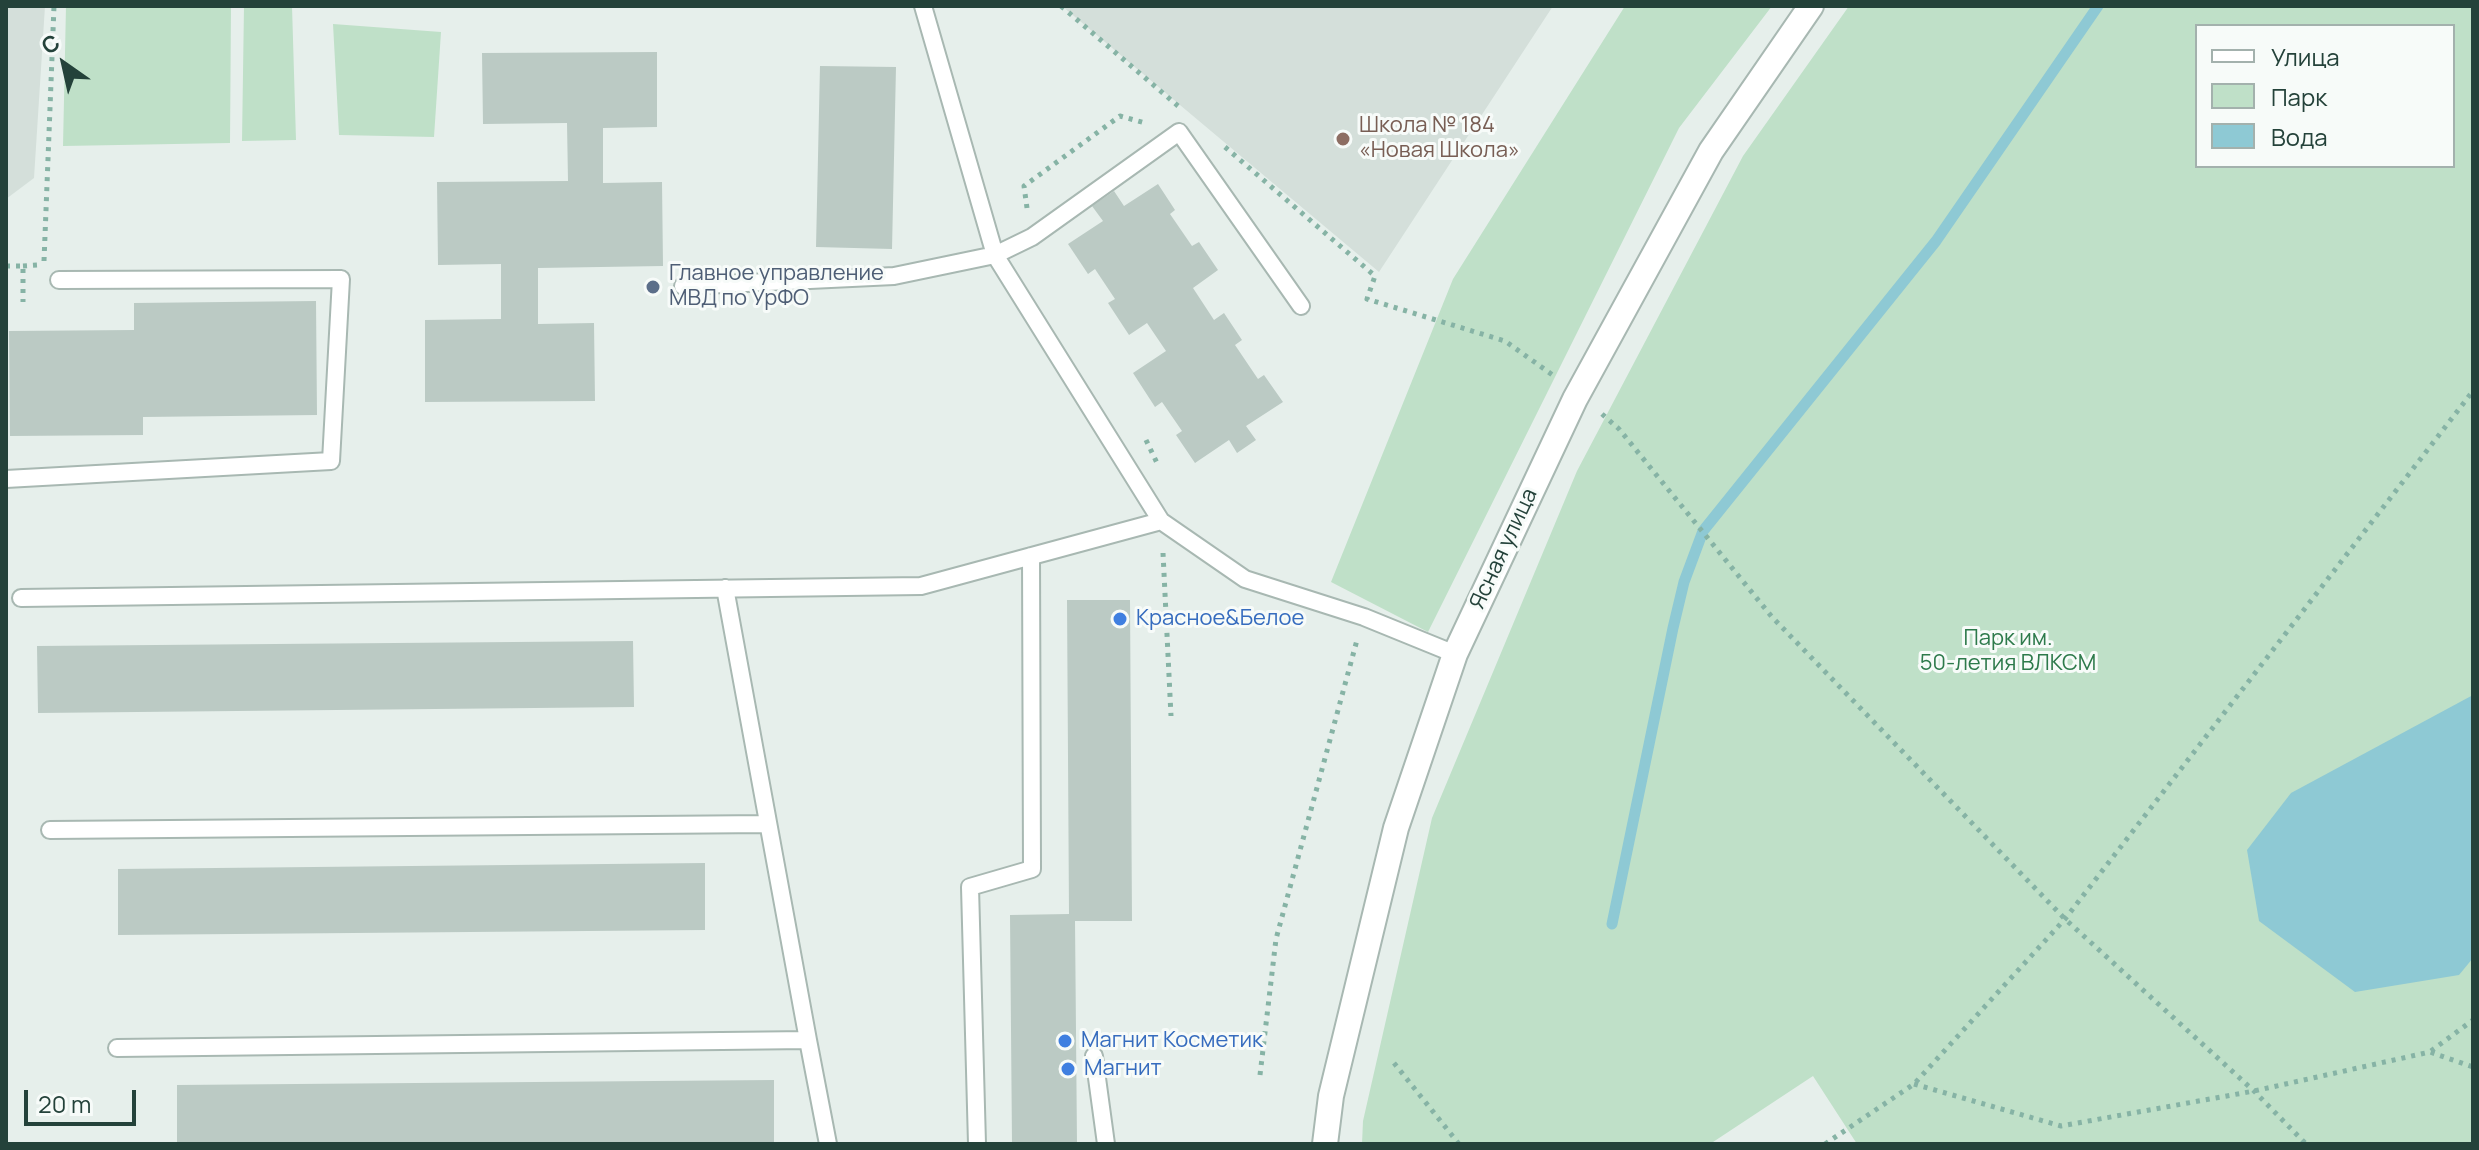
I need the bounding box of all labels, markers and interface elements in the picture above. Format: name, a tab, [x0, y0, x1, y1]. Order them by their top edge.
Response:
north arrow	[24, 24, 104, 104]
legend	[2195, 24, 2455, 168]
text: С	[35, 27, 66, 61]
text: Улица	[2271, 40, 2340, 73]
text: Парк	[2271, 80, 2327, 113]
place label: Школа № 184 «Новая Школа»	[1359, 113, 1520, 164]
text: Вода	[2271, 120, 2328, 153]
marker: Школа № 184 «Новая Школа»	[1334, 130, 1352, 148]
place label: Главное управление МВД по УрФО	[669, 261, 884, 312]
marker: Главное управление МВД по УрФО	[644, 278, 662, 296]
street label: Ясная улица	[1465, 485, 1543, 613]
place label: Красное&Белое	[1136, 606, 1304, 632]
marker: Красное&Белое	[1111, 610, 1129, 628]
park label: Парк им. 50-летия ВЛКСМ	[1920, 626, 2096, 678]
place label: Магнит Косметик	[1081, 1028, 1263, 1054]
marker: Магнит Косметик	[1056, 1032, 1074, 1050]
place label: Магнит	[1084, 1056, 1162, 1082]
marker: Магнит	[1059, 1060, 1077, 1078]
scale bar	[28, 1074, 140, 1124]
text: 20 m	[38, 1087, 91, 1120]

